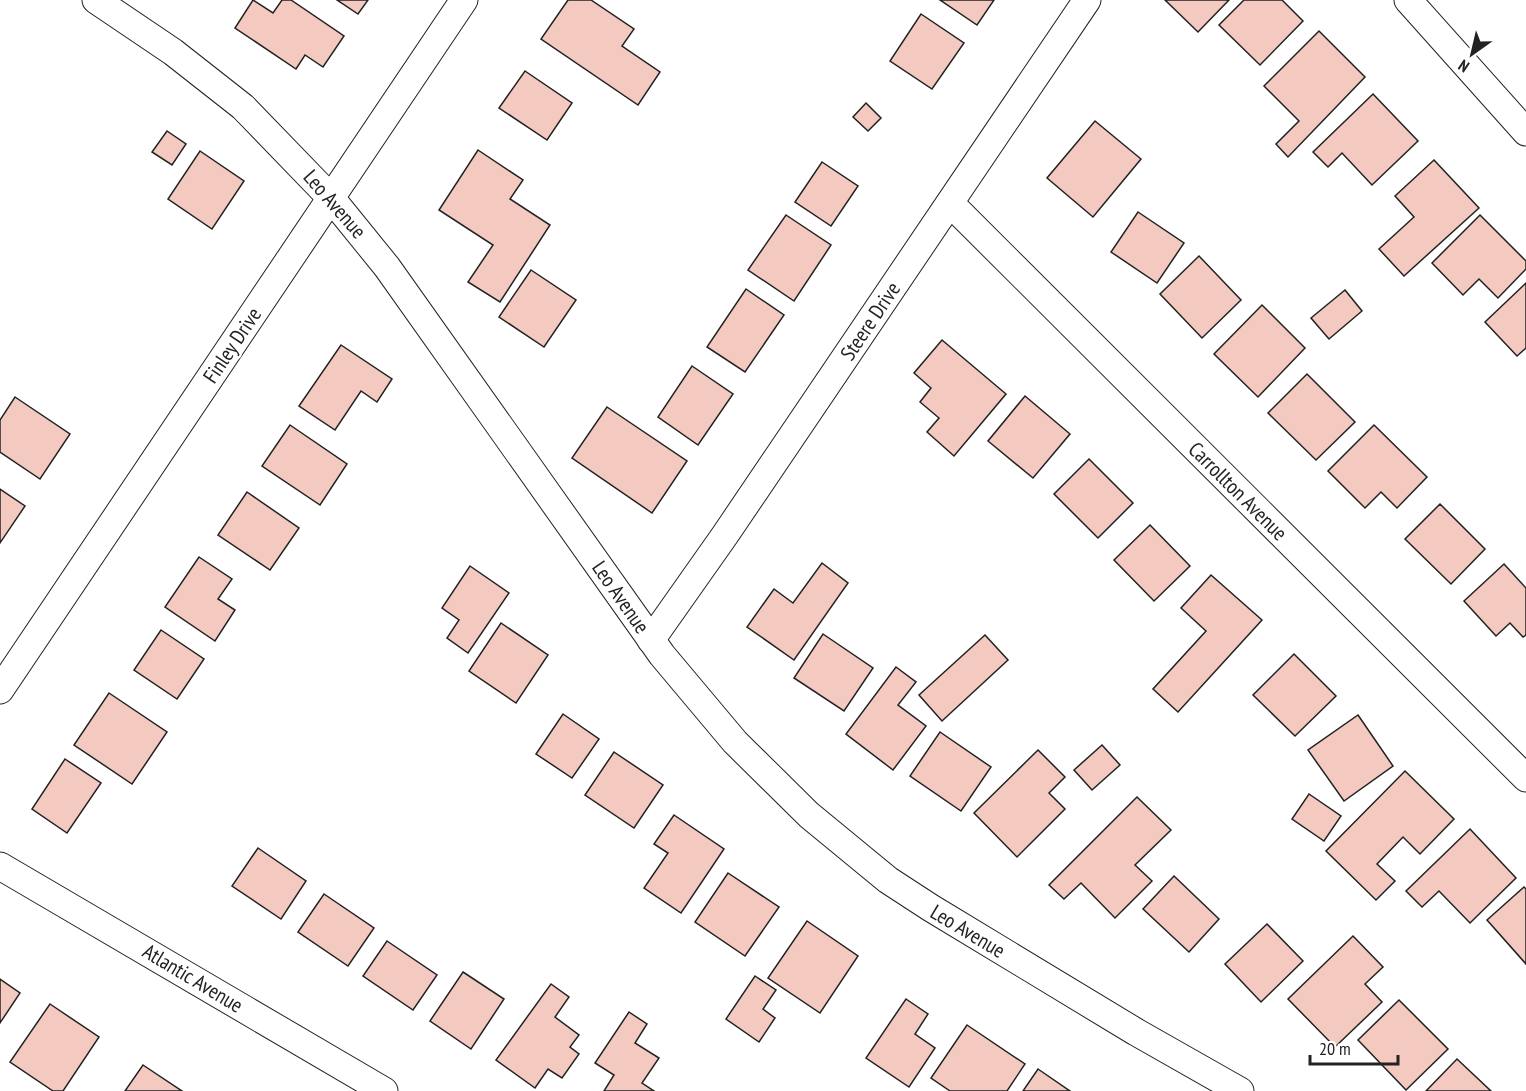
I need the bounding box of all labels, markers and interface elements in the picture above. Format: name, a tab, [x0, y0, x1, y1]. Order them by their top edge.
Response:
north arrow	[1442, 24, 1502, 84]
text: N	[1454, 56, 1473, 77]
street label: Leo Avenue	[298, 164, 372, 244]
street label: Steere Drive	[834, 277, 906, 365]
street label: Finley Drive	[197, 302, 267, 388]
street label: Carrollton Avenue	[1183, 436, 1293, 546]
street label: Leo Avenue	[586, 556, 656, 638]
street label: Leo Avenue	[926, 898, 1010, 964]
street label: Atlantic Avenue	[138, 937, 248, 1019]
scale bar	[1310, 1028, 1398, 1066]
text: 20 m	[1319, 1037, 1351, 1060]

